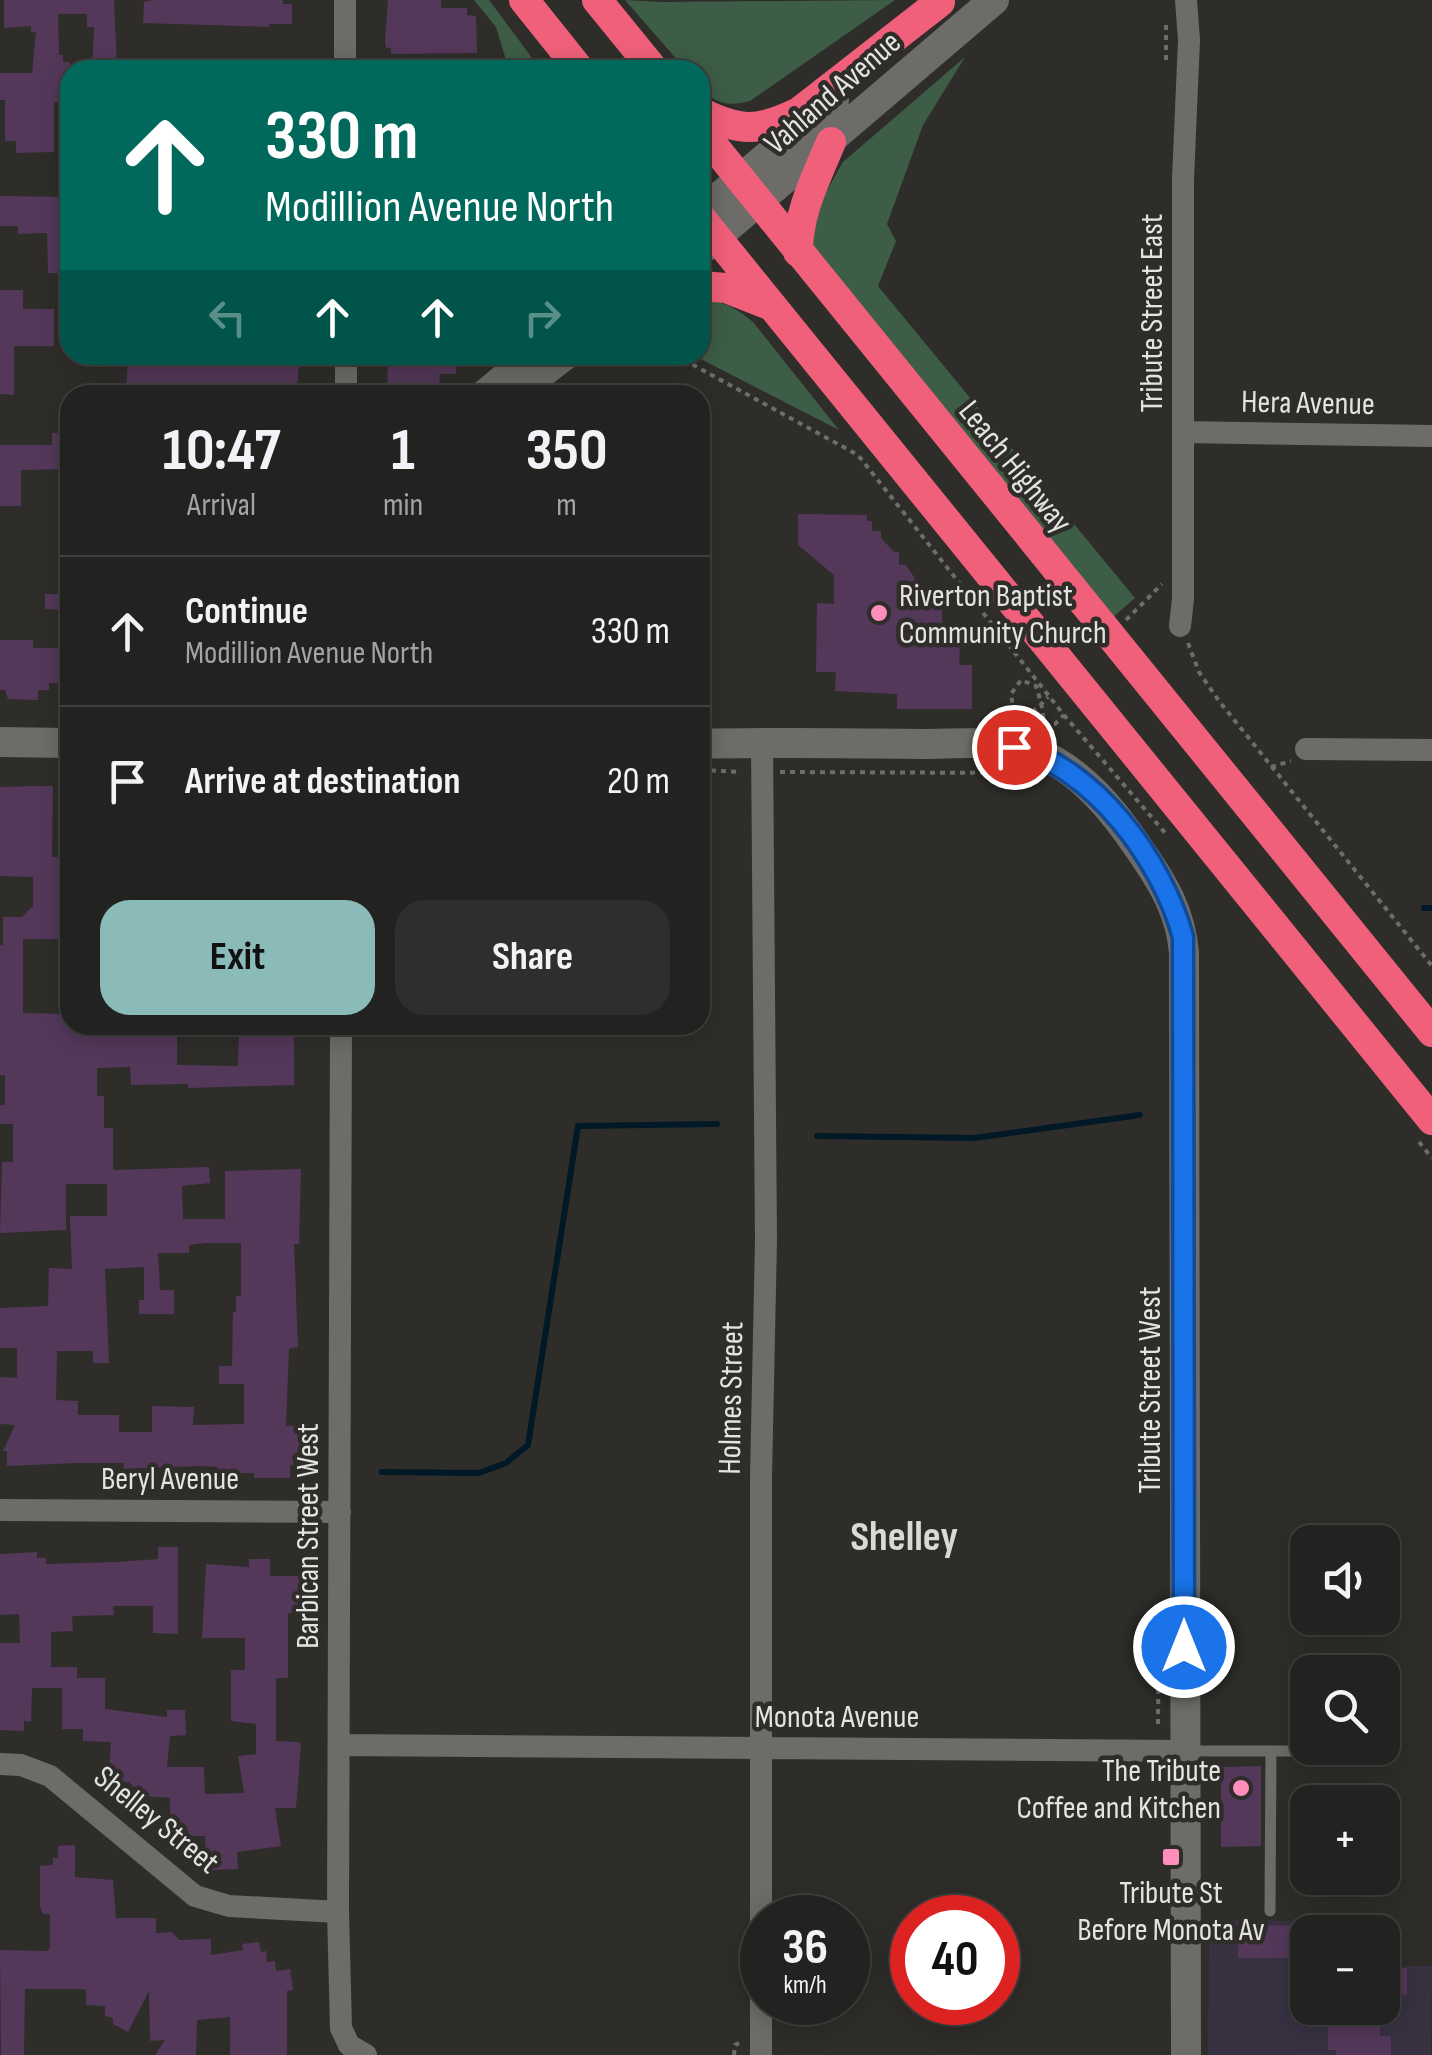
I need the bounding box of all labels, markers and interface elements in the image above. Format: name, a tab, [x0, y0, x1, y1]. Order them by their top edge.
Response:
street label: Vahland Avenue	[757, 23, 909, 163]
text: 330 m	[265, 95, 418, 179]
icon: ahead	[100, 100, 230, 230]
text: Modillion Avenue North	[265, 180, 614, 235]
street label: Tribute Street East	[1133, 214, 1172, 412]
icon: left	[200, 290, 255, 345]
icon: ahead	[305, 290, 360, 345]
icon: ahead	[410, 290, 465, 345]
icon: right	[515, 290, 570, 345]
street label: Hera Avenue	[1241, 383, 1375, 424]
street label: Leach Highway	[950, 393, 1080, 541]
text: 10:47	[163, 415, 281, 487]
text: 1	[391, 415, 415, 487]
text: 350	[526, 415, 607, 487]
text: Arrival	[187, 486, 256, 525]
text: min	[383, 486, 423, 525]
text: m	[556, 486, 577, 525]
place label: Riverton Baptist Community Church	[899, 577, 1107, 653]
text: Continue	[185, 589, 308, 634]
marker: Riverton Baptist Community Church	[868, 602, 890, 624]
icon: ahead	[100, 604, 155, 659]
text: 330 m	[591, 609, 670, 654]
text: Modillion Avenue North	[185, 634, 433, 673]
pin	[972, 705, 1057, 790]
icon: arrive	[987, 720, 1042, 775]
icon: arrive	[100, 754, 155, 809]
text: Arrive at destination	[185, 759, 460, 804]
text: 20 m	[607, 759, 670, 804]
button: Exit	[100, 900, 375, 1015]
button: Share	[395, 900, 670, 1015]
street label: Tribute Street West	[1131, 1287, 1170, 1493]
street label: Holmes Street	[711, 1321, 752, 1475]
street label: Barbican Street West	[289, 1423, 328, 1649]
street label: Beryl Avenue	[101, 1460, 239, 1499]
district label: Shelley	[850, 1512, 958, 1563]
map controls	[1290, 1525, 1400, 2025]
button: sound	[1290, 1525, 1400, 1635]
position arrow	[1132, 1595, 1236, 1699]
button: search	[1290, 1655, 1400, 1765]
street label: Monota Avenue	[755, 1698, 919, 1737]
place label: The Tribute Coffee and Kitchen	[1017, 1752, 1221, 1828]
street label: Shelley Street	[86, 1758, 227, 1882]
marker: The Tribute Coffee and Kitchen	[1230, 1777, 1252, 1799]
button: +	[1290, 1785, 1400, 1895]
marker: Tribute St Before Monota Av	[1160, 1846, 1182, 1868]
place label: Tribute St Before Monota Av	[1077, 1874, 1265, 1950]
speed limit sign: 40	[890, 1895, 1020, 2025]
button: −	[1290, 1915, 1400, 2025]
text: 36	[782, 1918, 828, 1978]
text: km/h	[783, 1970, 827, 2001]

